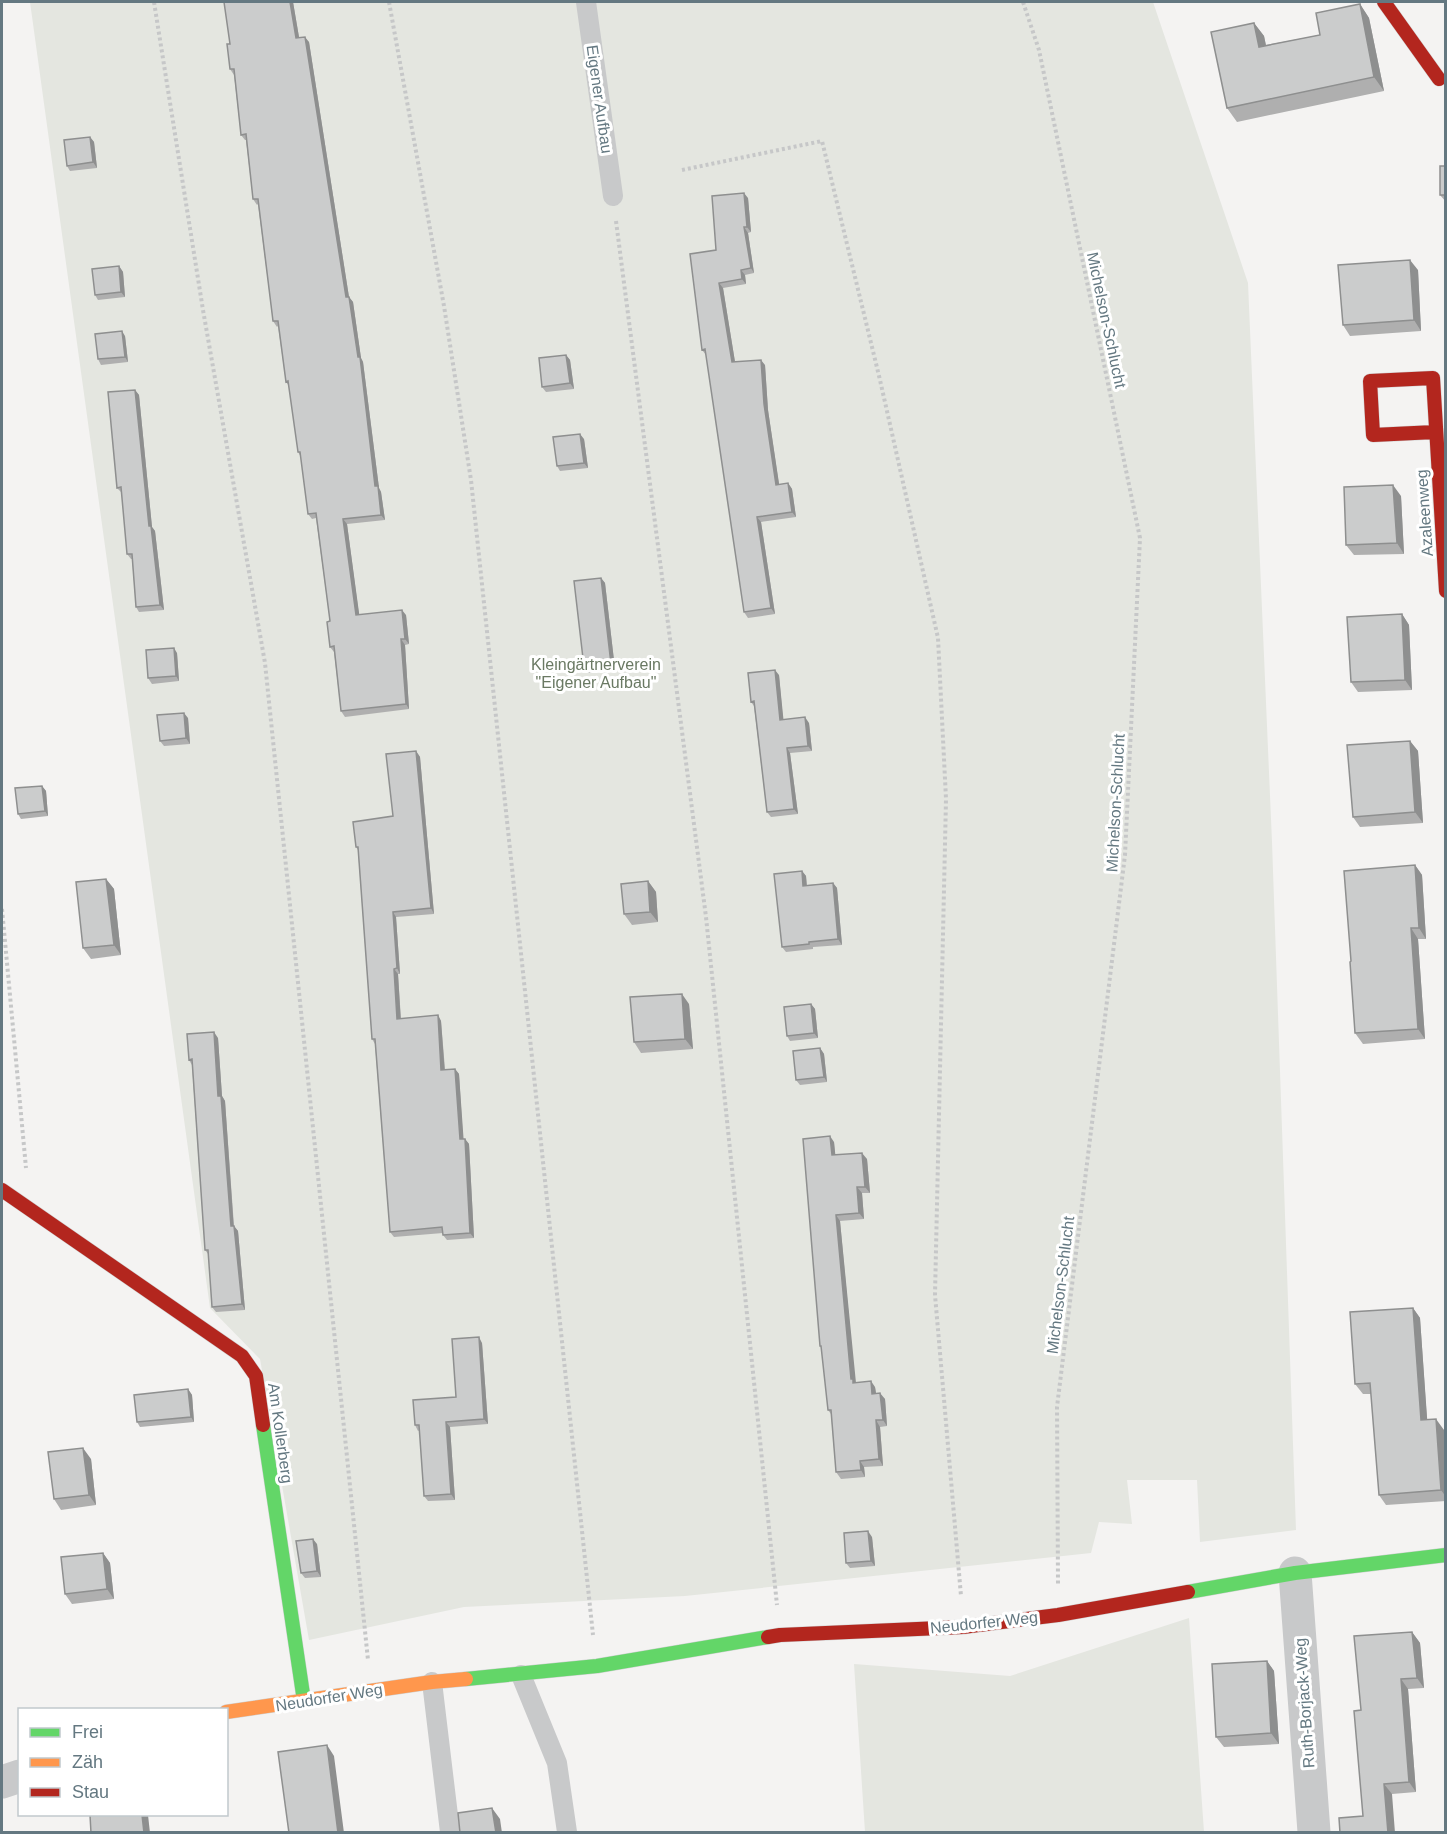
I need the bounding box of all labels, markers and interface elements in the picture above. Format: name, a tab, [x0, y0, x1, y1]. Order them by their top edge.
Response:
street label: Eigener Aufbau	[583, 44, 616, 154]
street label: Michelson-Schlucht	[1084, 250, 1129, 390]
street label: Azaleenweg	[1413, 469, 1436, 557]
park label: Kleingärtnerverein "Eigener Aufbau"	[531, 656, 661, 691]
street label: Michelson-Schlucht	[1103, 733, 1128, 873]
street label: Michelson-Schlucht	[1044, 1215, 1077, 1355]
street label: Am Kollerberg	[265, 1382, 296, 1484]
street label: Neudorfer Weg	[929, 1608, 1039, 1637]
street label: Ruth-Borjack-Weg	[1291, 1637, 1318, 1769]
street label: Neudorfer Weg	[274, 1681, 384, 1714]
legend	[18, 1708, 228, 1816]
text: Frei	[72, 1722, 103, 1742]
text: Zäh	[72, 1752, 103, 1772]
text: Stau	[72, 1782, 109, 1802]

